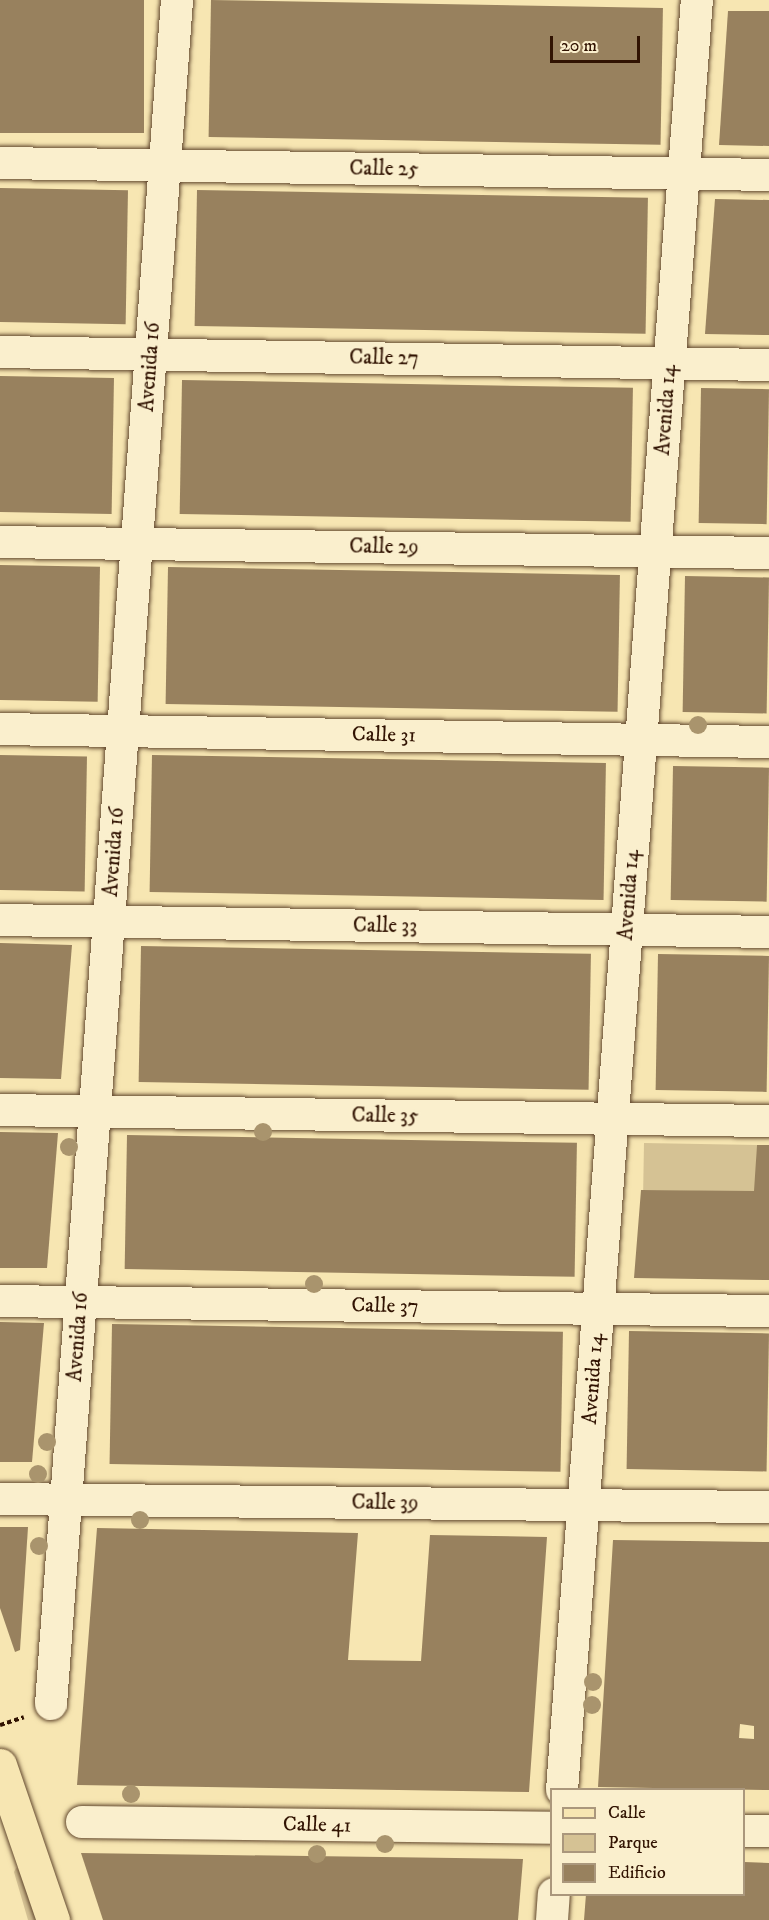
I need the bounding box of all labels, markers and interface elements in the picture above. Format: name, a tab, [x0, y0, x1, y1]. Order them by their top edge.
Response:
scale bar	[553, 24, 643, 62]
text: 20 m	[561, 35, 597, 57]
street label: Calle 25	[349, 156, 419, 182]
street label: Avenida 16	[134, 321, 166, 413]
street label: Calle 27	[349, 345, 419, 371]
street label: Avenida 14	[650, 364, 682, 456]
street label: Calle 29	[349, 534, 419, 560]
street label: Calle 31	[352, 722, 416, 748]
street label: Avenida 16	[98, 806, 130, 898]
street label: Avenida 14	[613, 849, 645, 941]
street label: Calle 33	[353, 913, 417, 939]
street label: Calle 35	[351, 1103, 419, 1129]
street label: Avenida 16	[62, 1291, 94, 1383]
street label: Calle 37	[351, 1293, 419, 1319]
street label: Avenida 14	[577, 1333, 609, 1425]
street label: Calle 39	[351, 1490, 419, 1516]
legend	[550, 1788, 745, 1896]
text: Calle	[608, 1802, 646, 1824]
street label: Calle 41	[283, 1812, 351, 1838]
text: Parque	[608, 1832, 658, 1854]
text: Edificio	[608, 1862, 666, 1884]

